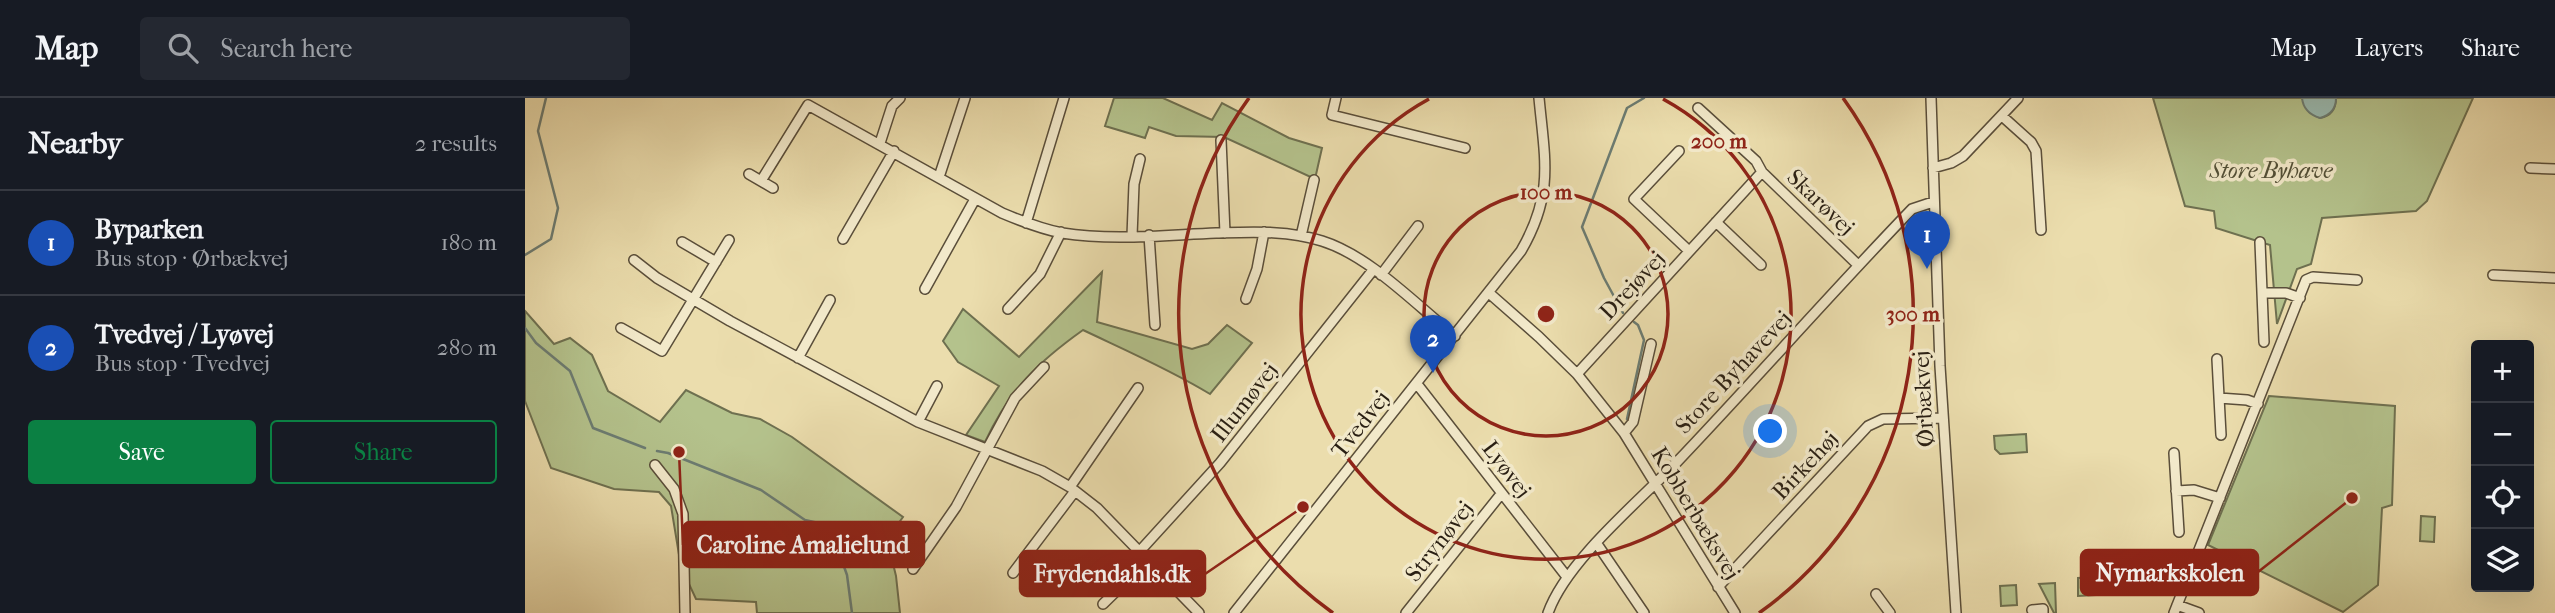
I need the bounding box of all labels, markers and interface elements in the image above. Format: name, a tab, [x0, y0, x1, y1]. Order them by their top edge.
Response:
search box	[140, 17, 630, 80]
text: Map	[35, 29, 98, 68]
icon: search	[164, 29, 202, 67]
text: Search here	[220, 33, 352, 64]
text: Map	[2271, 34, 2317, 62]
text: Layers	[2355, 34, 2423, 62]
text: Share	[2461, 34, 2520, 62]
text: Nearby	[28, 126, 123, 161]
text: 200 m	[1691, 129, 1748, 153]
text: 2 results	[415, 130, 497, 157]
park label: Store Byhave	[2209, 157, 2333, 184]
street label: Skarøvej	[1781, 164, 1860, 241]
text: 100 m	[1520, 180, 1573, 204]
pin: 1	[1904, 211, 1950, 269]
text: Byparken	[95, 214, 204, 245]
text: 1	[47, 229, 55, 256]
text: 180 m	[440, 229, 497, 256]
text: Bus stop · Ørbækvej	[95, 245, 288, 272]
street label: Drejøvej	[1594, 245, 1671, 325]
centre of rings	[1534, 302, 1558, 326]
text: 300 m	[1886, 302, 1940, 326]
street label: Store Byhavevej	[1670, 305, 1797, 439]
pin: 2	[1410, 315, 1456, 373]
text: Tvedvej / Lyøvej	[95, 319, 274, 350]
text: 2	[45, 334, 57, 361]
text: 280 m	[437, 334, 497, 361]
map controls	[2471, 340, 2534, 592]
button: +	[2471, 340, 2534, 403]
text: Bus stop · Tvedvej	[95, 350, 270, 377]
street label: Ørbækvej	[1907, 350, 1940, 448]
street label: Illumøvej	[1205, 357, 1284, 447]
street label: Tvedvej	[1326, 385, 1395, 463]
button: −	[2471, 403, 2534, 466]
your location	[1753, 414, 1787, 448]
button: Save	[28, 420, 256, 484]
button: Share	[270, 420, 497, 484]
street label: Birkehøj	[1767, 425, 1844, 505]
street label: Lyøvej	[1476, 435, 1537, 503]
street label: Kobberbæksvej	[1645, 442, 1746, 585]
button: locate	[2471, 466, 2534, 529]
street label: Strynøvej	[1400, 496, 1479, 587]
callout: Caroline Amalielund	[683, 522, 924, 567]
button: layers	[2471, 529, 2534, 592]
text: Caroline Amalielund	[697, 531, 910, 559]
callout: Nymarkskolen	[2081, 550, 2258, 595]
callout: Frydendahls.dk	[1020, 551, 1205, 596]
text: Nymarkskolen	[2096, 559, 2245, 587]
text: Frydendahls.dk	[1033, 560, 1191, 588]

